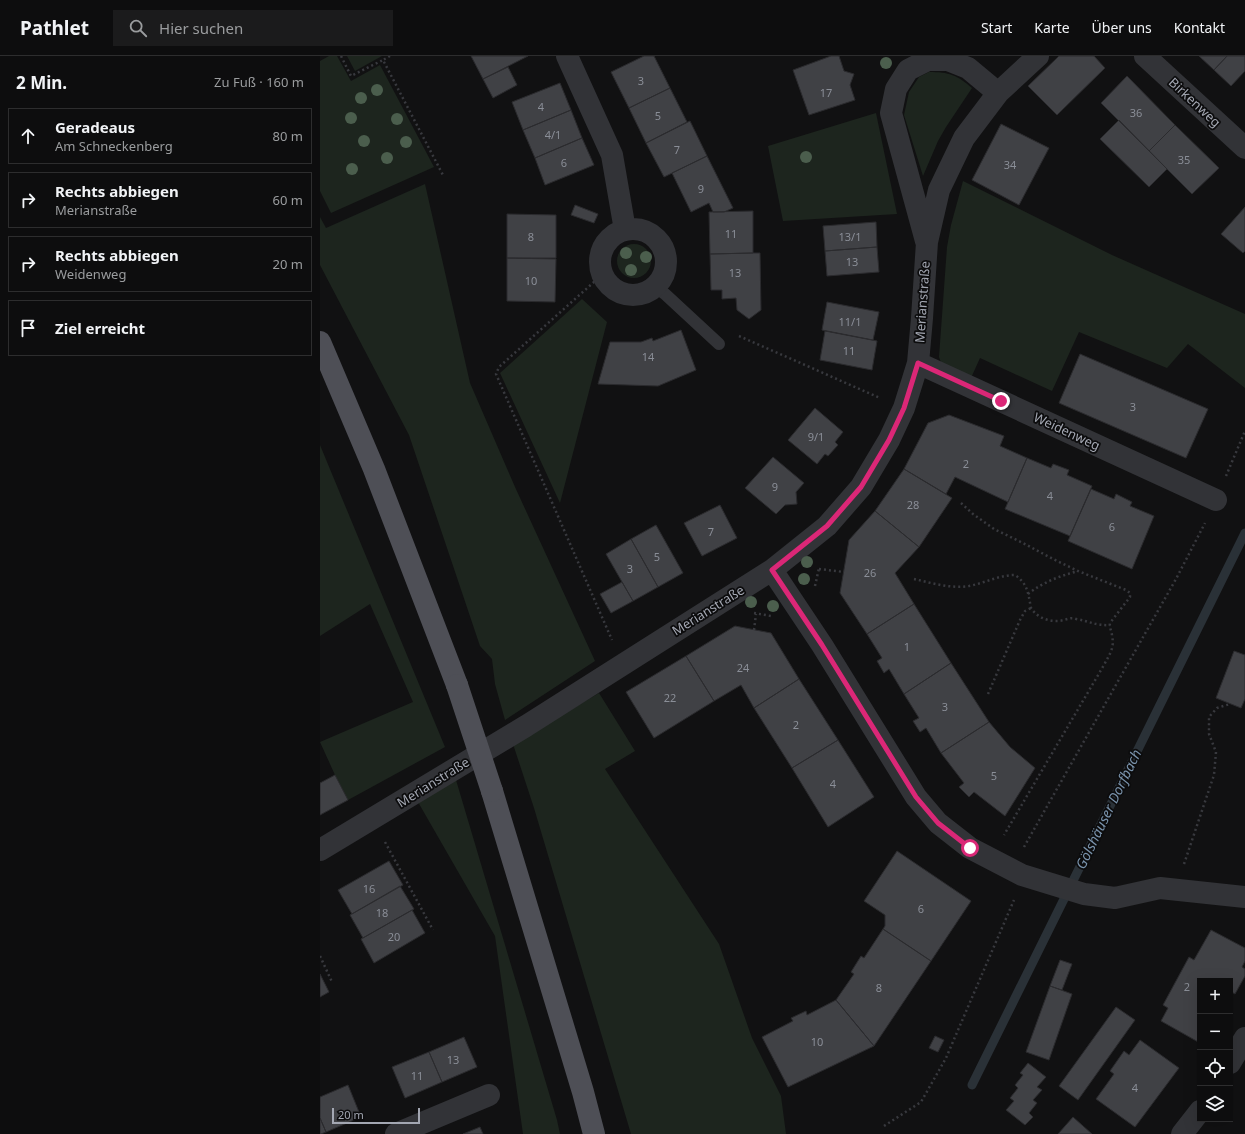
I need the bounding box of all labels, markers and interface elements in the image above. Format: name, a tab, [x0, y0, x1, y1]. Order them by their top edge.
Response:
search box	[113, 10, 393, 46]
text: Pathlet	[20, 15, 89, 41]
icon: search	[127, 17, 149, 39]
text: Hier suchen	[159, 18, 243, 38]
text: Start	[981, 18, 1012, 37]
text: Karte	[1034, 18, 1070, 37]
text: Über uns	[1092, 18, 1152, 37]
text: Kontakt	[1174, 18, 1225, 37]
text: 2 Min.	[16, 71, 67, 94]
text: Zu Fuß · 160 m	[214, 73, 304, 91]
house number: 3	[638, 73, 644, 88]
street label: Birkenweg	[1165, 73, 1225, 131]
house number: 17	[820, 85, 832, 100]
house number: 4	[538, 99, 545, 114]
house number: 36	[1130, 105, 1142, 120]
house number: 5	[655, 108, 661, 123]
text: Geradeaus	[55, 117, 135, 137]
icon: ahead	[17, 125, 39, 147]
text: 80 m	[273, 127, 303, 145]
house number: 4/1	[545, 127, 561, 142]
text: Am Schneckenberg	[55, 137, 173, 155]
house number: 7	[674, 142, 680, 157]
house number: 35	[1178, 152, 1190, 167]
house number: 6	[561, 155, 567, 170]
house number: 34	[1004, 157, 1017, 172]
text: Rechts abbiegen	[55, 181, 179, 201]
house number: 9	[698, 181, 704, 196]
icon: right	[17, 189, 39, 211]
text: 60 m	[273, 191, 303, 209]
text: Merianstraße	[55, 201, 137, 219]
house number: 11	[725, 226, 737, 241]
house number: 8	[528, 229, 534, 244]
house number: 13/1	[839, 229, 861, 244]
text: Rechts abbiegen	[55, 245, 179, 265]
icon: right	[17, 253, 39, 275]
house number: 13	[846, 254, 858, 269]
text: 20 m	[273, 255, 303, 273]
street label: Merianstraße	[910, 260, 934, 344]
text: Weidenweg	[55, 265, 126, 283]
house number: 13	[729, 265, 741, 280]
house number: 10	[525, 273, 537, 288]
house number: 11/1	[839, 314, 861, 329]
icon: arrive	[17, 317, 39, 339]
text: Ziel erreicht	[55, 318, 145, 338]
house number: 11	[843, 343, 855, 358]
house number: 14	[642, 349, 655, 364]
route end	[992, 392, 1010, 410]
house number: 3	[1130, 399, 1136, 414]
street label: Weidenweg	[1031, 408, 1103, 454]
house number: 9/1	[808, 429, 824, 444]
house number: 2	[963, 456, 969, 471]
house number: 9	[772, 479, 778, 494]
house number: 4	[1047, 488, 1054, 503]
house number: 28	[907, 497, 919, 512]
house number: 6	[1109, 519, 1115, 534]
house number: 7	[708, 524, 714, 539]
house number: 5	[654, 549, 660, 564]
house number: 3	[627, 561, 633, 576]
house number: 26	[864, 565, 876, 580]
street label: Merianstraße	[668, 581, 748, 639]
house number: 1	[904, 639, 910, 654]
house number: 24	[737, 660, 750, 675]
house number: 22	[664, 690, 676, 705]
house number: 3	[942, 699, 948, 714]
house number: 2	[793, 717, 799, 732]
water label: Gölshäuser Dorfbach	[1071, 746, 1145, 872]
street label: Merianstraße	[393, 753, 473, 811]
house number: 5	[991, 768, 997, 783]
house number: 4	[830, 776, 837, 791]
route start	[961, 839, 979, 857]
house number: 16	[363, 881, 375, 896]
house number: 6	[918, 901, 924, 916]
house number: 18	[376, 905, 388, 920]
house number: 20	[388, 929, 400, 944]
map controls	[1197, 978, 1233, 1122]
button: +	[1197, 978, 1233, 1014]
house number: 2	[1184, 979, 1190, 994]
house number: 8	[876, 980, 882, 995]
button: −	[1197, 1014, 1233, 1050]
house number: 10	[811, 1034, 823, 1049]
button: locate	[1197, 1050, 1233, 1086]
house number: 13	[447, 1052, 459, 1067]
house number: 11	[411, 1068, 423, 1083]
house number: 4	[1132, 1080, 1139, 1095]
button: layers	[1197, 1086, 1233, 1122]
scale bar	[332, 1106, 420, 1125]
text: 20 m	[338, 1107, 364, 1122]

